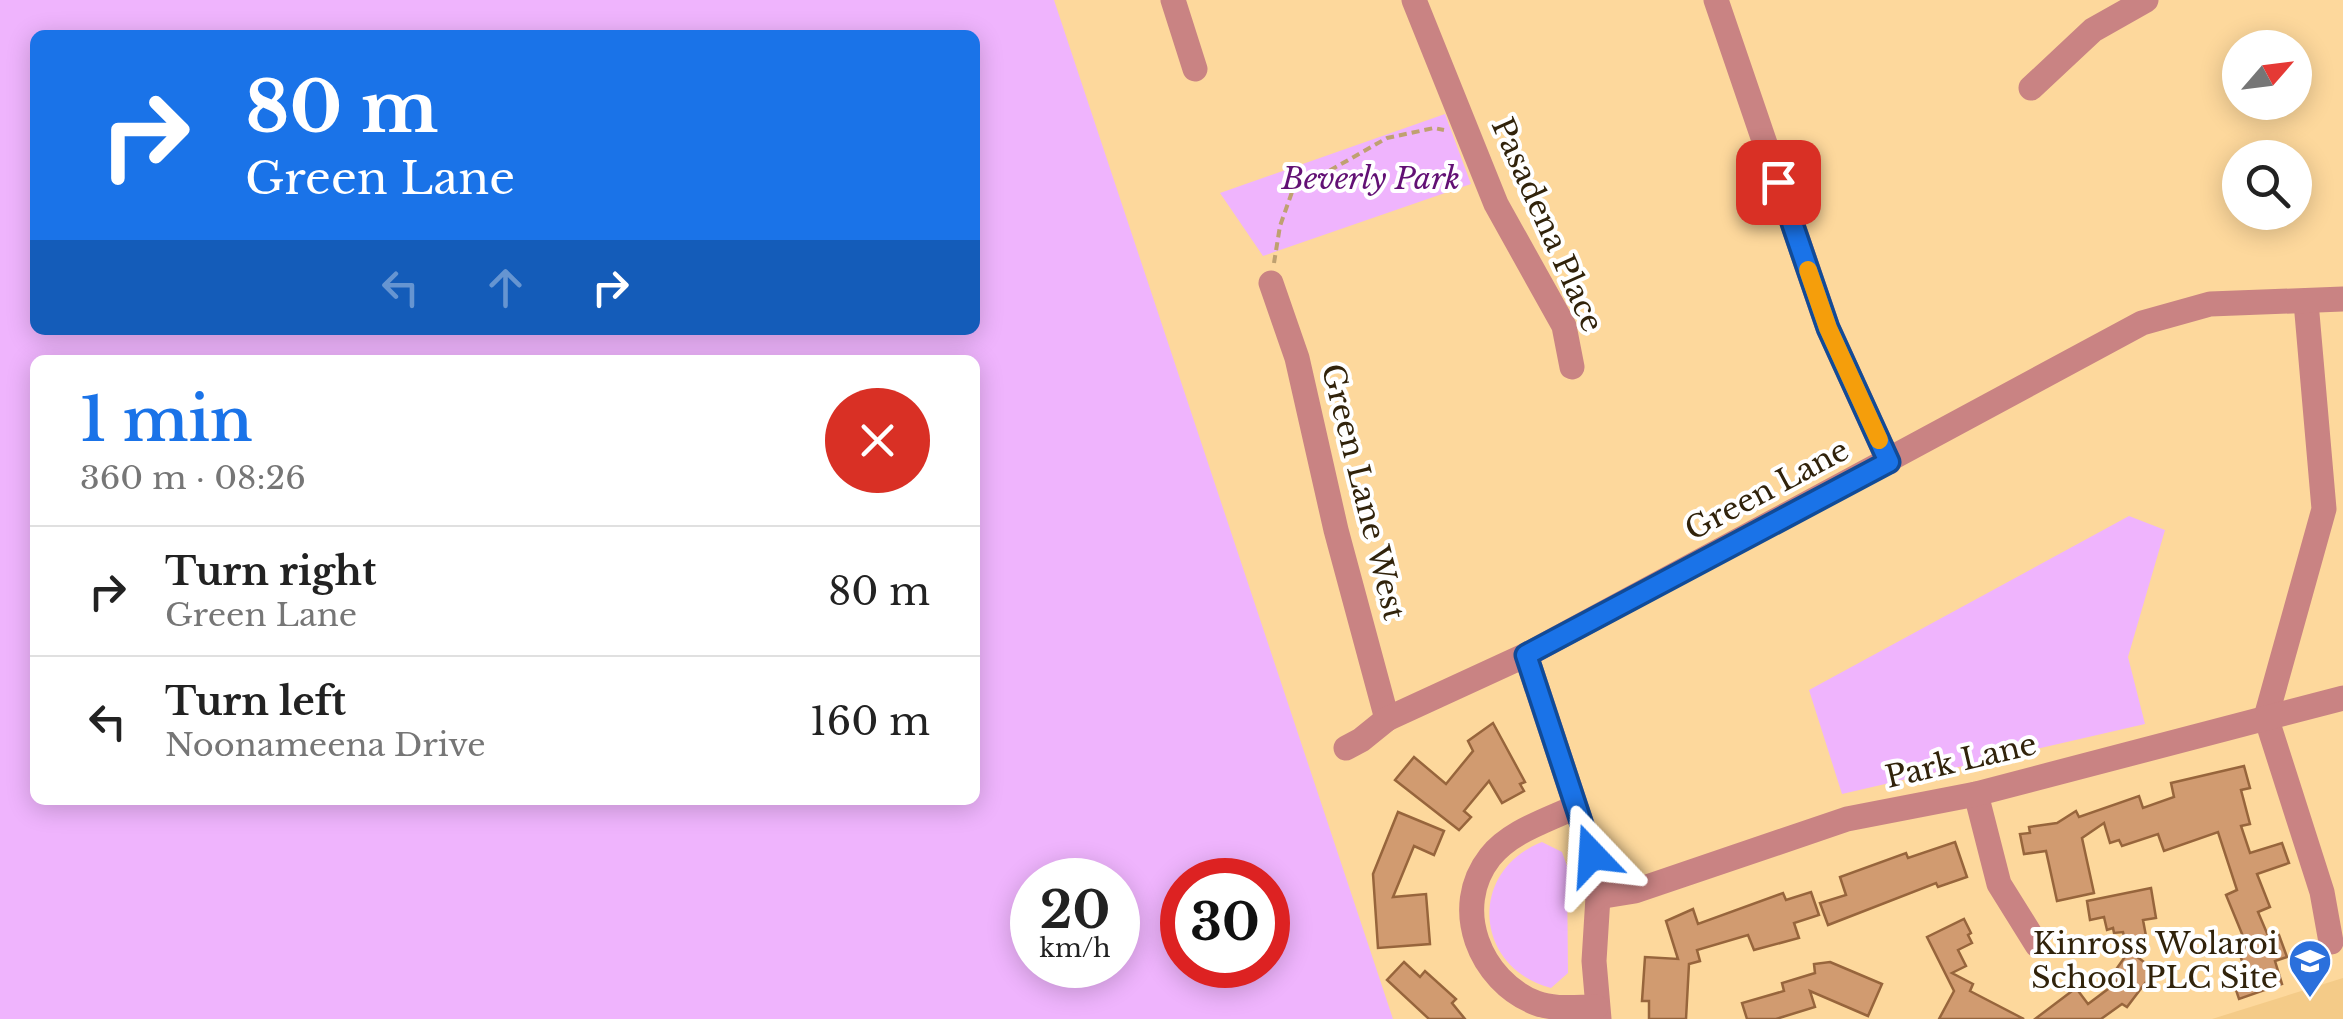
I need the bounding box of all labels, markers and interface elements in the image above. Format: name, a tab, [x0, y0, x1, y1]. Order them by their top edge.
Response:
north arrow	[2222, 30, 2312, 120]
map controls	[2222, 30, 2312, 230]
text: 80 m	[245, 64, 438, 151]
icon: right	[80, 70, 210, 200]
street label: Pasadena Place	[1484, 112, 1611, 338]
pin	[1736, 140, 1821, 225]
button: search	[2222, 140, 2312, 230]
text: Green Lane	[245, 150, 515, 206]
icon: arrive	[1751, 155, 1806, 210]
park label: Beverly Park	[1281, 160, 1460, 197]
icon: left	[373, 260, 428, 315]
icon: ahead	[478, 260, 533, 315]
icon: right	[583, 260, 638, 315]
street label: Green Lane West	[1314, 360, 1413, 624]
text: 1 min	[80, 383, 253, 457]
button: close	[825, 388, 930, 493]
street label: Green Lane	[1679, 431, 1855, 548]
text: 360 m · 08:26	[80, 458, 306, 498]
text: Turn right	[165, 548, 376, 595]
icon: right	[80, 564, 135, 619]
text: 80 m	[828, 568, 930, 615]
text: Green Lane	[165, 595, 357, 635]
text: Turn left	[165, 678, 346, 725]
icon: left	[80, 694, 135, 749]
text: 160 m	[810, 698, 930, 745]
text: Noonameena Drive	[165, 725, 486, 765]
street label: Park Lane	[1882, 725, 2040, 796]
position arrow	[1540, 803, 1644, 907]
speed limit sign: 30	[1160, 858, 1290, 988]
text: 20	[1040, 879, 1110, 942]
place label: Kinross Wolaroi School PLC Site	[2031, 925, 2278, 996]
text: km/h	[1040, 933, 1110, 964]
school or university icon: Kinross Wolaroi School PLC Site	[2287, 938, 2333, 999]

